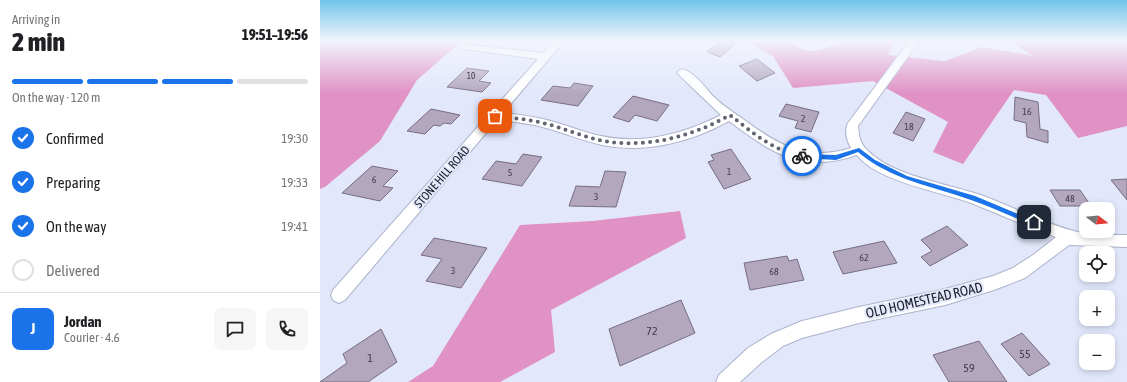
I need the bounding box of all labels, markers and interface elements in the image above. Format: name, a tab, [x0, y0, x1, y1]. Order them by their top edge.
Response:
text: Arriving in	[12, 12, 60, 27]
text: 19:51–19:56	[242, 26, 308, 43]
text: 2 min	[12, 27, 65, 57]
house number: 10	[467, 71, 475, 81]
text: On the way · 120 m	[12, 90, 100, 105]
pin	[478, 99, 512, 133]
icon: bag	[484, 105, 506, 127]
house number: 16	[1022, 106, 1032, 117]
house number: 2	[801, 113, 806, 124]
house number: 18	[904, 121, 914, 132]
icon: check	[12, 127, 34, 149]
text: Confirmed	[46, 130, 104, 147]
text: 19:30	[281, 131, 308, 146]
courier	[782, 136, 822, 176]
street label: STONE HILL ROAD	[411, 143, 473, 211]
icon: bike	[791, 145, 813, 167]
house number: 1	[727, 166, 732, 177]
house number: 5	[508, 167, 513, 178]
icon: check	[12, 171, 34, 193]
text: Preparing	[46, 174, 100, 191]
house number: 6	[372, 174, 377, 185]
text: 19:33	[281, 175, 308, 190]
house number: 3	[594, 191, 599, 202]
house number: 48	[1065, 193, 1075, 204]
north arrow	[1079, 202, 1115, 238]
map controls	[1079, 202, 1115, 370]
pin	[1017, 205, 1051, 239]
icon: home	[1023, 211, 1045, 233]
icon: check	[12, 215, 34, 237]
text: On the way	[46, 218, 107, 235]
text: 19:41	[281, 219, 308, 234]
button: locate	[1079, 246, 1115, 282]
house number: 62	[859, 252, 869, 263]
text: Delivered	[46, 262, 100, 279]
house number: 3	[451, 265, 456, 276]
house number: 68	[769, 266, 779, 277]
street label: OLD HOMESTEAD ROAD	[864, 279, 984, 321]
button: +	[1079, 290, 1115, 326]
button: chat	[214, 308, 256, 350]
button: phone	[266, 308, 308, 350]
text: Jordan	[64, 313, 102, 330]
text: J	[31, 320, 35, 337]
house number: 72	[646, 324, 658, 338]
text: Courier · 4.6	[64, 330, 120, 345]
button: −	[1079, 334, 1115, 370]
house number: 55	[1019, 347, 1031, 361]
house number: 1	[367, 351, 373, 365]
house number: 59	[963, 361, 975, 375]

